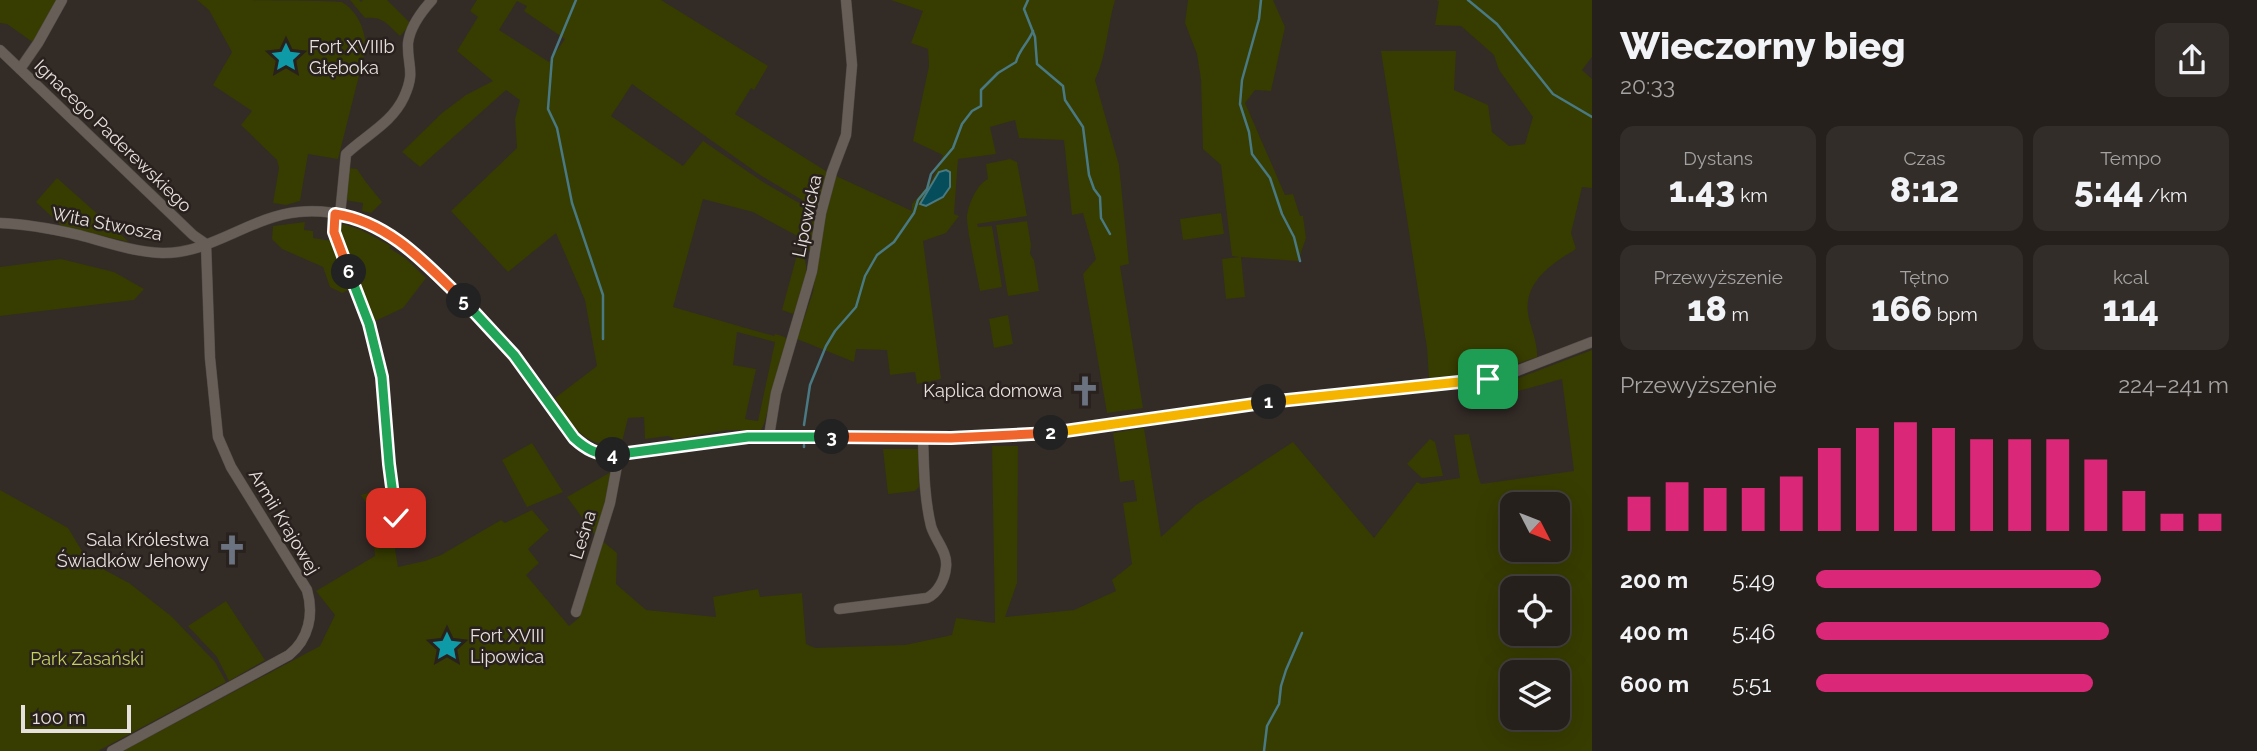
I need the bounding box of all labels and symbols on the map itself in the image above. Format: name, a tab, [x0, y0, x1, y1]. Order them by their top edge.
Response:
place label: Fort XVIIIb Głęboka	[309, 36, 395, 78]
place icon: Fort XVIIIb Głęboka	[269, 40, 303, 74]
street label: Ignacego Paderewskiego	[30, 55, 197, 217]
street label: Lipowicka	[788, 173, 825, 259]
street label: Wita Stwosza	[50, 202, 164, 245]
pin: 6	[332, 254, 366, 290]
pin: 5	[447, 284, 482, 318]
pin	[1458, 349, 1518, 409]
church icon: Kaplica domowa	[1068, 374, 1102, 408]
place label: Kaplica domowa	[923, 380, 1062, 401]
pin: 1	[1252, 384, 1286, 420]
pin: 2	[1034, 416, 1068, 450]
pin: 3	[814, 420, 850, 454]
pin: 4	[596, 438, 630, 472]
street label: Armii Krajowej	[245, 466, 324, 578]
pin	[366, 488, 426, 548]
north arrow	[1500, 492, 1570, 562]
street label: Leśna	[565, 508, 600, 562]
place label: Sala Królestwa Świadków Jehowy	[57, 529, 209, 571]
church icon: Sala Królestwa Świadków Jehowy	[215, 533, 249, 567]
place label: Fort XVIII Lipowica	[470, 625, 544, 667]
place icon: Fort XVIII Lipowica	[430, 629, 464, 663]
park label: Park Zasański	[30, 648, 144, 669]
scale bar	[21, 702, 131, 734]

